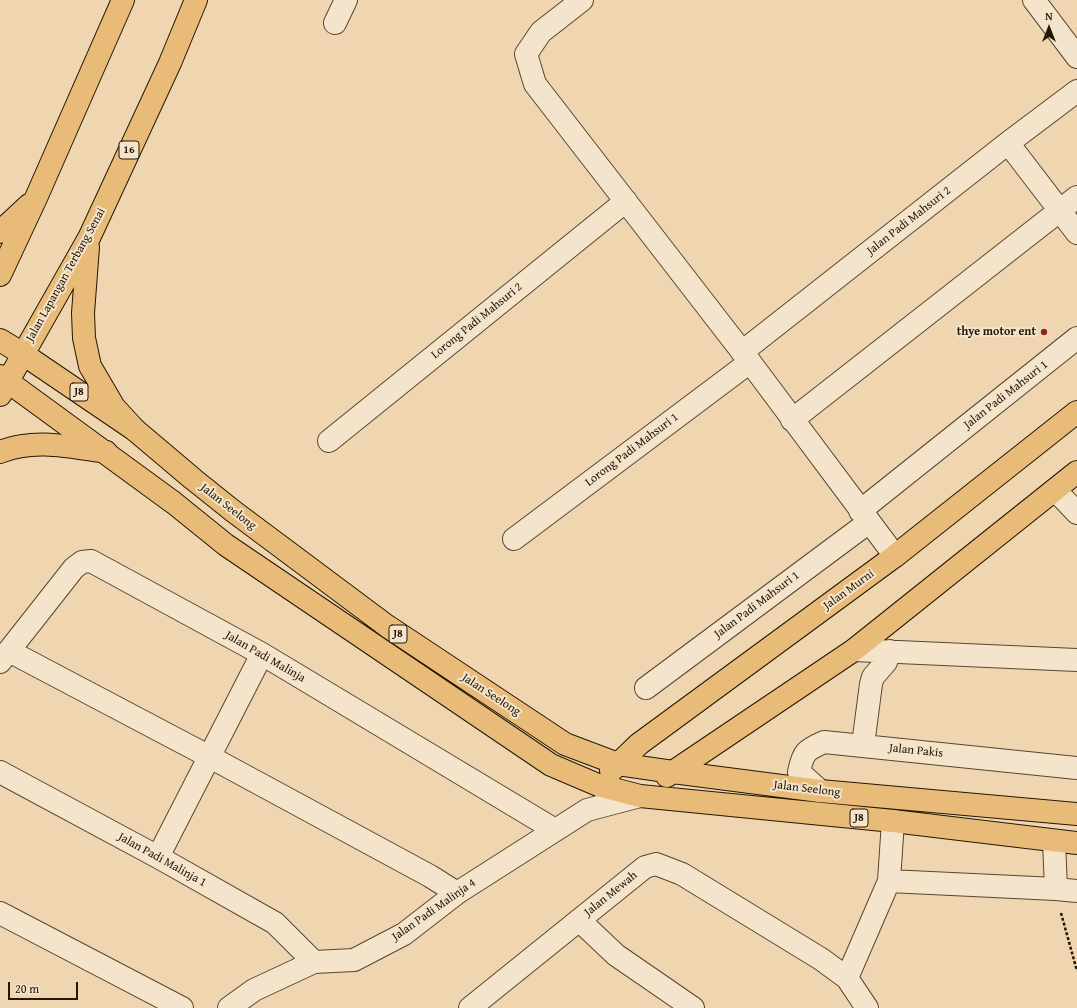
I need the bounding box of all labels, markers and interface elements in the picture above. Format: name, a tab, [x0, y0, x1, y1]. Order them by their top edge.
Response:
north arrow	[1029, 8, 1069, 48]
text: N	[1045, 8, 1053, 24]
road number: 16	[119, 141, 139, 159]
street label: Jalan Padi Mahsuri 2	[864, 184, 954, 258]
street label: Jalan Lapangan Terbang Senai	[23, 206, 109, 344]
street label: Lorong Padi Mahsuri 2	[429, 280, 525, 362]
place label: thye motor ent	[957, 325, 1036, 339]
marker: thye motor ent	[1039, 327, 1049, 337]
street label: Jalan Padi Mahsuri 1	[961, 358, 1051, 432]
road number: J8	[70, 383, 88, 401]
street label: Lorong Padi Mahsuri 1	[583, 410, 681, 490]
street label: Jalan Seelong	[197, 481, 259, 533]
street label: Jalan Murni	[821, 567, 877, 613]
street label: Jalan Padi Mahsuri 1	[712, 568, 802, 642]
road number: J8	[389, 625, 407, 643]
street label: Jalan Padi Malinja	[222, 628, 308, 686]
street label: Jalan Seelong	[459, 671, 523, 719]
street label: Jalan Pakis	[888, 741, 944, 761]
street label: Jalan Seelong	[773, 778, 841, 800]
road number: J8	[850, 809, 868, 827]
street label: Jalan Padi Malinja 1	[115, 830, 209, 890]
street label: Jalan Mewah	[582, 868, 640, 920]
street label: Jalan Padi Malinja 4	[389, 876, 479, 944]
scale bar	[10, 974, 80, 1000]
text: 20 m	[15, 980, 39, 997]

